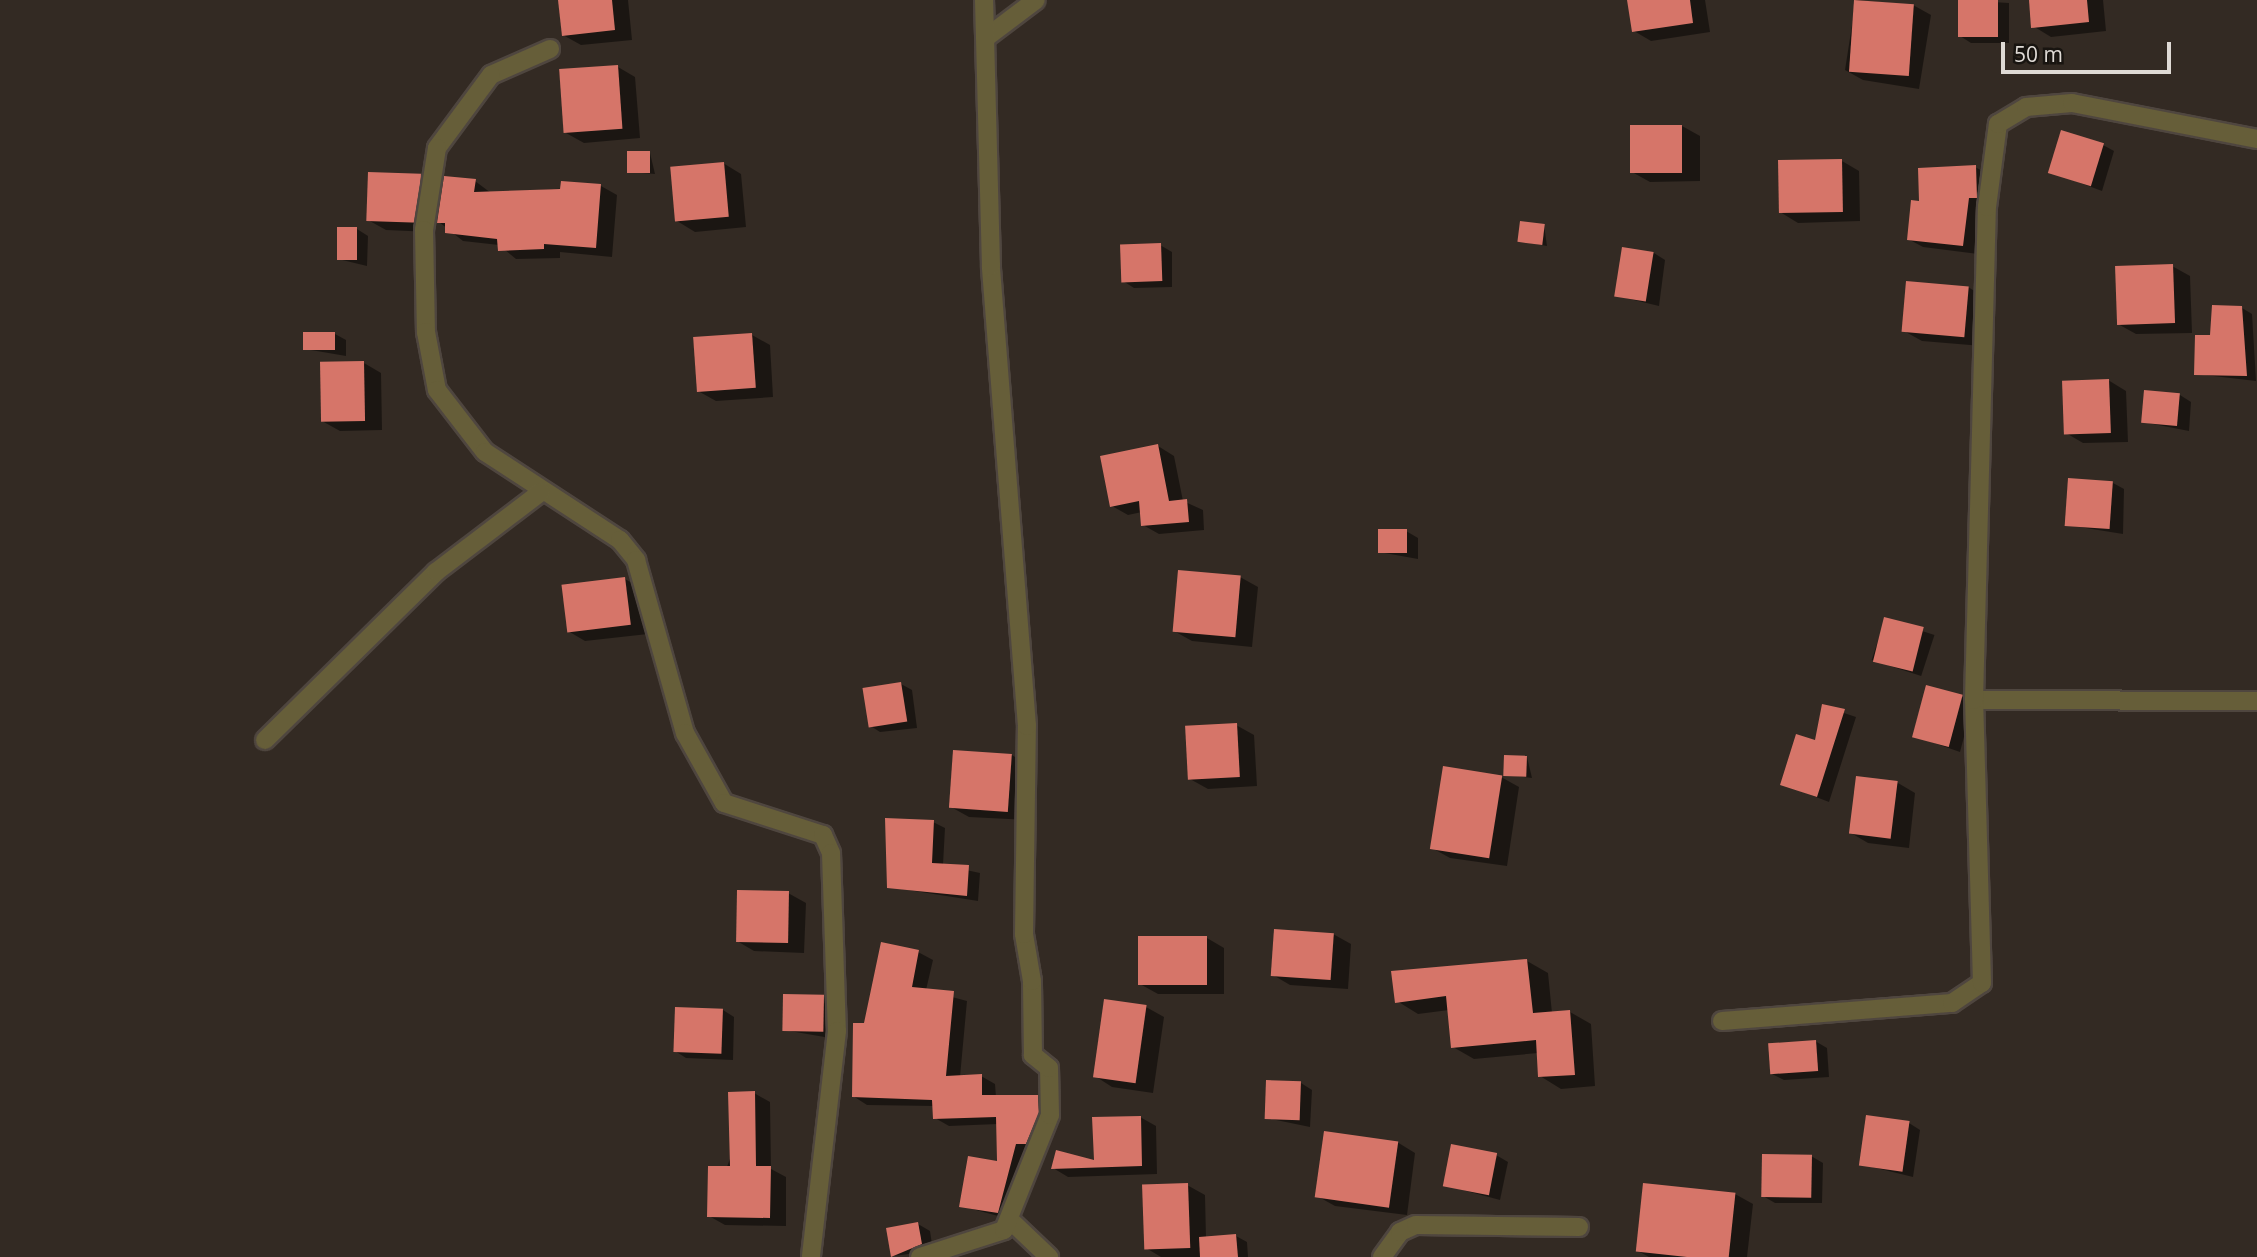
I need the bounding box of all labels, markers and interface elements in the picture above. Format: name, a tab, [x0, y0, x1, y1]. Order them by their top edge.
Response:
scale bar	[2005, 28, 2175, 72]
text: 50 m	[2014, 40, 2063, 68]

